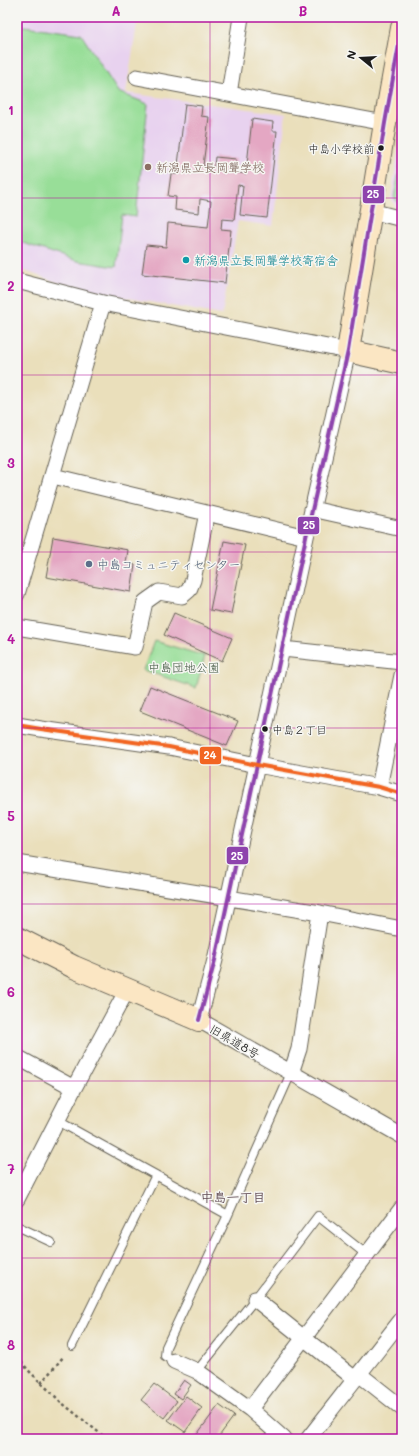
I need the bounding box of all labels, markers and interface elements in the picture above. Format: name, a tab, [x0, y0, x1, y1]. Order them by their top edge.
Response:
text: A	[111, 2, 121, 19]
text: B	[299, 2, 308, 19]
north arrow	[341, 38, 381, 78]
text: N	[343, 48, 359, 61]
text: 1	[8, 101, 14, 118]
place label: 中島小学校前	[308, 141, 374, 156]
marker: 中島小学校前	[376, 143, 386, 153]
place label: 新潟県立長岡聾学校	[156, 159, 264, 175]
marker: 新潟県立長岡聾学校	[143, 162, 153, 172]
line badge: 25	[362, 185, 385, 204]
text: 25	[367, 186, 380, 201]
place label: 新潟県立長岡聾学校寄宿舎	[194, 252, 338, 268]
marker: 新潟県立長岡聾学校寄宿舎	[181, 255, 191, 265]
text: 2	[7, 277, 15, 294]
text: 3	[7, 454, 15, 471]
line badge: 25	[297, 516, 320, 535]
text: 25	[303, 517, 316, 532]
place label: 中島コミュニティセンター	[97, 556, 241, 572]
marker: 中島コミュニティセンター	[84, 559, 94, 569]
text: 4	[7, 630, 15, 647]
park label: 中島団地公園	[148, 659, 220, 675]
place label: 中島２丁目	[272, 722, 327, 737]
marker: 中島２丁目	[260, 724, 270, 734]
line badge: 24	[199, 746, 222, 765]
text: 24	[203, 747, 217, 762]
text: 5	[7, 807, 15, 824]
line badge: 25	[226, 846, 249, 865]
text: 25	[231, 848, 244, 863]
text: 6	[7, 983, 15, 1000]
street label: 旧県道8号	[207, 1020, 263, 1062]
text: 7	[7, 1160, 15, 1177]
district label: 中島一丁目	[200, 1188, 266, 1205]
text: 8	[7, 1336, 15, 1353]

